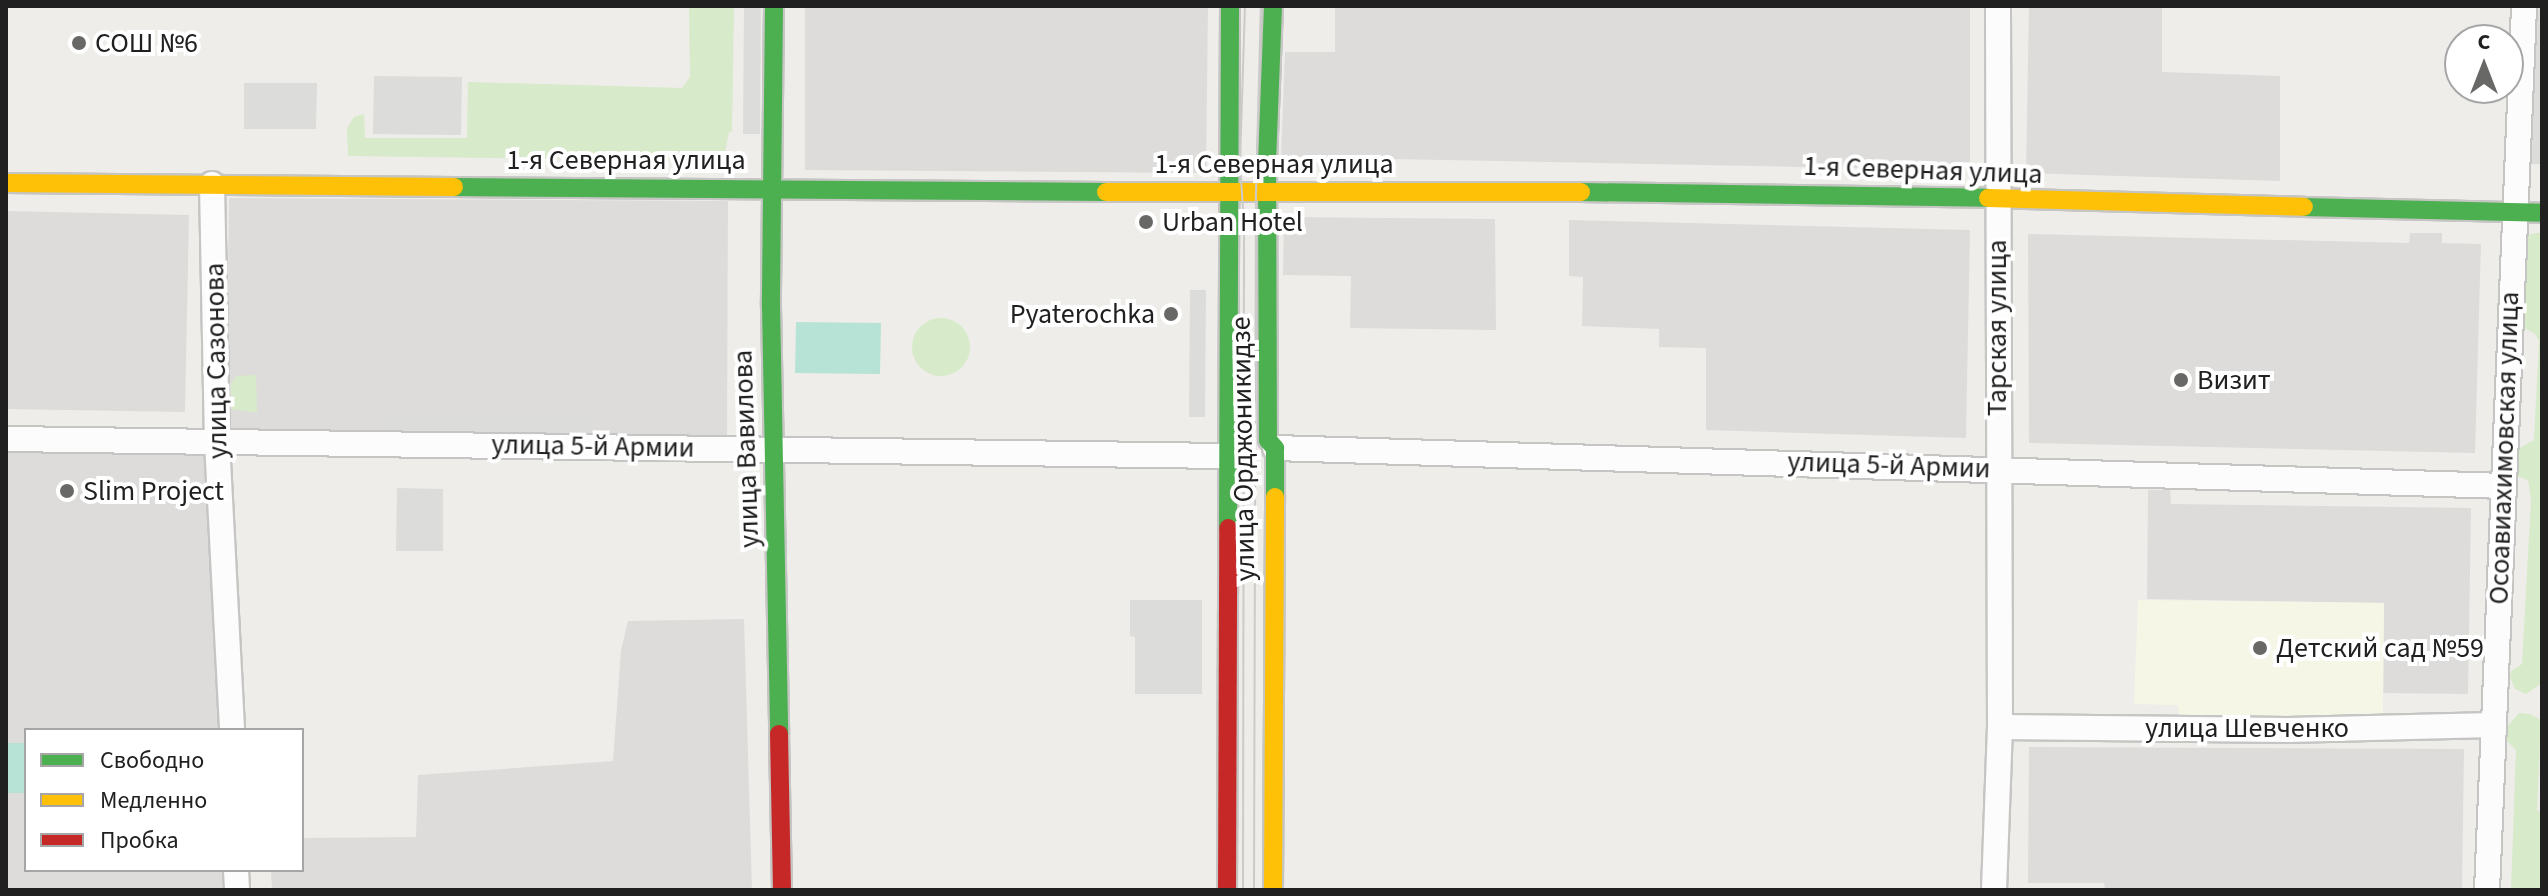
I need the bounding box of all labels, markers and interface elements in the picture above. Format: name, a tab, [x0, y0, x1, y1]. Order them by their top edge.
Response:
north arrow	[2444, 24, 2524, 104]
place label: СОШ №6	[95, 26, 198, 60]
text: С	[2478, 26, 2490, 58]
marker: СОШ №6	[70, 34, 88, 52]
street label: 1-я Северная улица	[506, 143, 746, 177]
street label: 1-я Северная улица	[1154, 147, 1394, 181]
street label: 1-я Северная улица	[1803, 149, 2043, 191]
place label: Urban Hotel	[1162, 205, 1303, 239]
marker: Urban Hotel	[1137, 213, 1155, 231]
street label: Тарская улица	[1980, 240, 2014, 416]
street label: улица Сазонова	[197, 263, 235, 459]
street label: Осоавиахимовская улица	[2482, 291, 2526, 605]
place label: Pyaterochka	[1010, 297, 1155, 331]
marker: Pyaterochka	[1162, 305, 1180, 323]
street label: улица Орджоникидзе	[1224, 316, 1262, 582]
street label: улица Вавилова	[726, 349, 766, 549]
place label: Визит	[2197, 363, 2271, 397]
marker: Визит	[2172, 371, 2190, 389]
street label: улица 5-й Армии	[491, 427, 695, 465]
street label: улица 5-й Армии	[1787, 445, 1991, 485]
place label: Slim Project	[83, 474, 224, 508]
marker: Slim Project	[58, 482, 76, 500]
place label: Детский сад №59	[2276, 631, 2484, 665]
marker: Детский сад №59	[2251, 639, 2269, 657]
street label: улица Шевченко	[2145, 711, 2349, 745]
legend	[24, 728, 304, 872]
text: Свободно	[100, 743, 204, 778]
text: Медленно	[100, 783, 207, 818]
text: Пробка	[100, 823, 179, 858]

